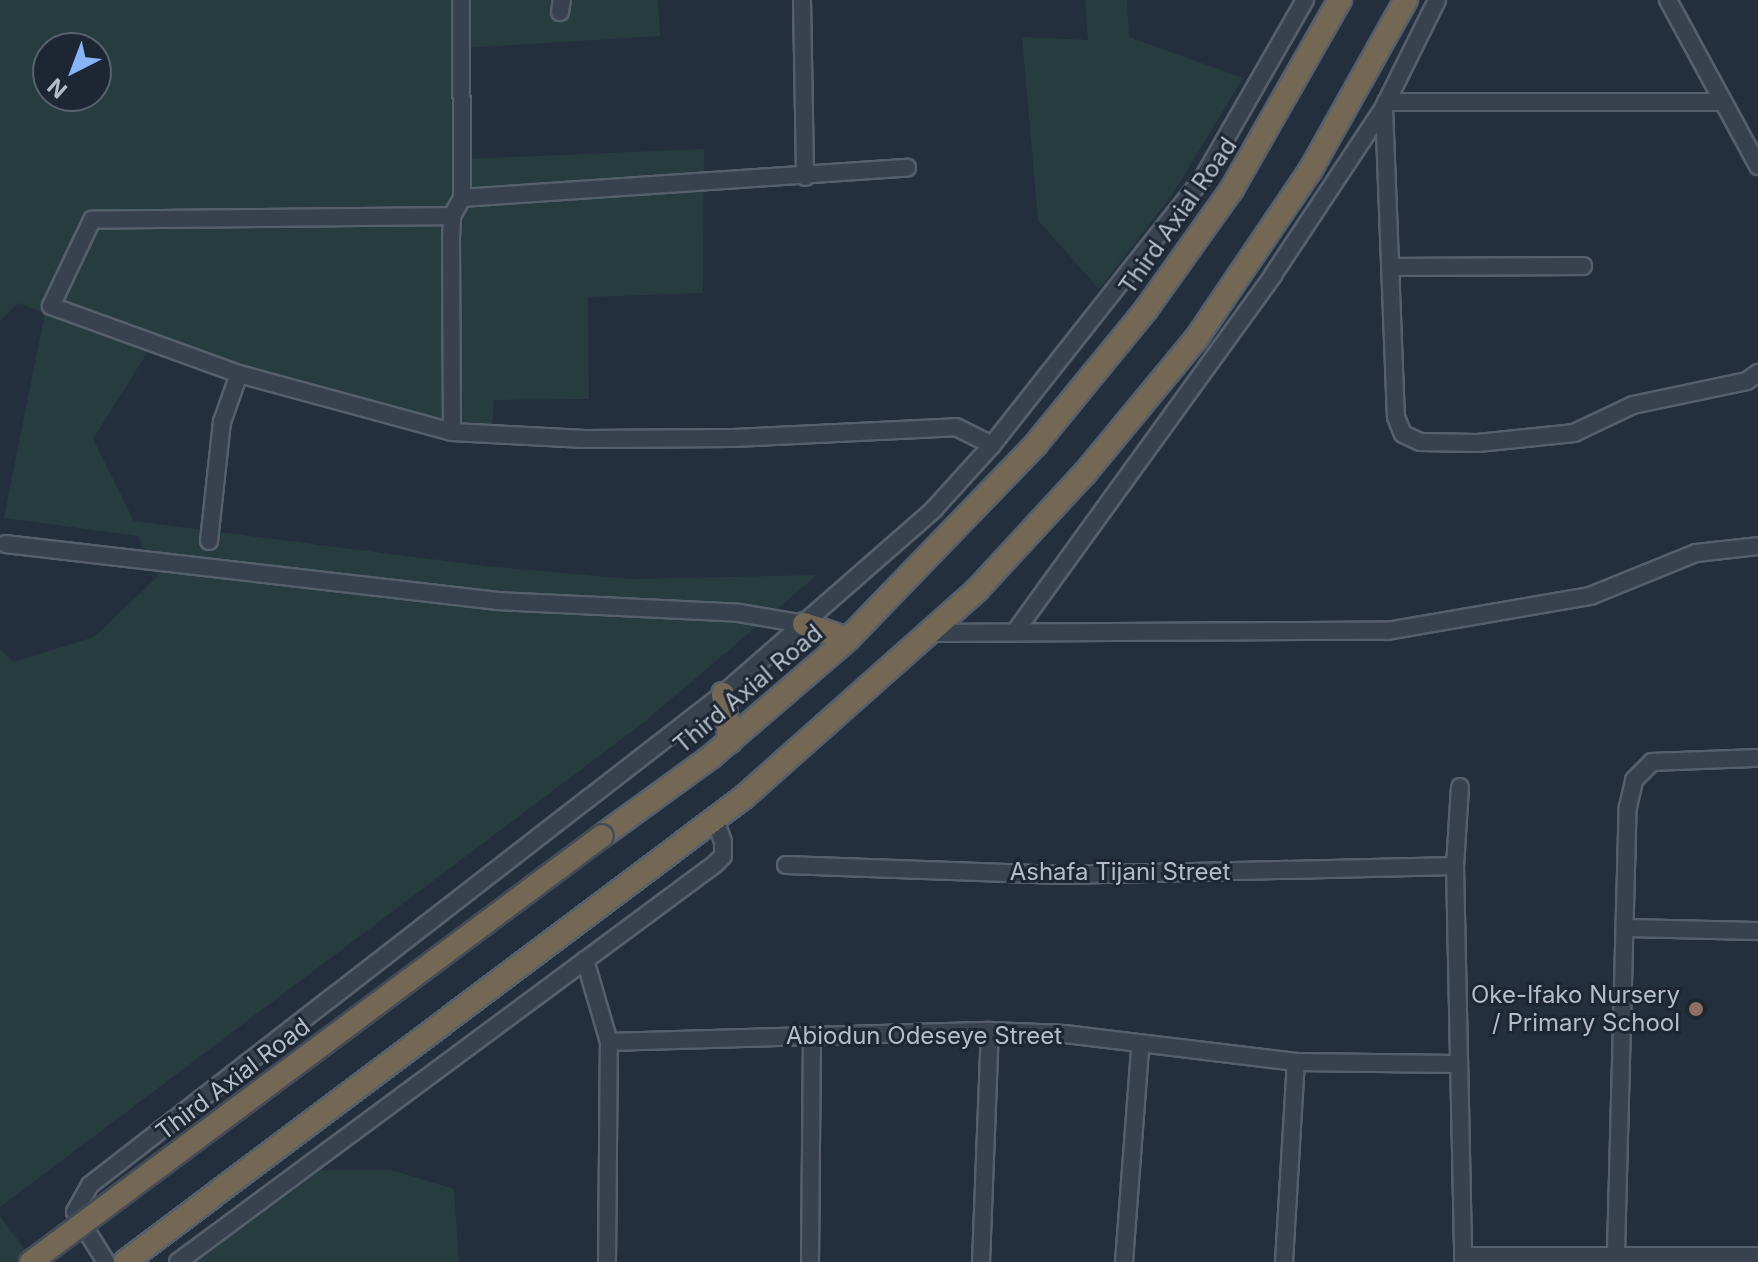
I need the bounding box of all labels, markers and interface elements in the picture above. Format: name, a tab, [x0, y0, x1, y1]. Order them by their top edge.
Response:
north arrow	[32, 32, 112, 112]
text: N	[42, 73, 72, 104]
street label: Third Axial Road	[1113, 132, 1243, 300]
street label: Third Axial Road	[668, 619, 828, 759]
street label: Ashafa Tijani Street	[1010, 858, 1230, 886]
place label: Oke-Ifako Nursery / Primary School	[1471, 981, 1680, 1037]
marker: Oke-Ifako Nursery / Primary School	[1687, 1000, 1705, 1018]
street label: Third Axial Road	[150, 1012, 316, 1146]
street label: Abiodun Odeseye Street	[786, 1022, 1062, 1050]

